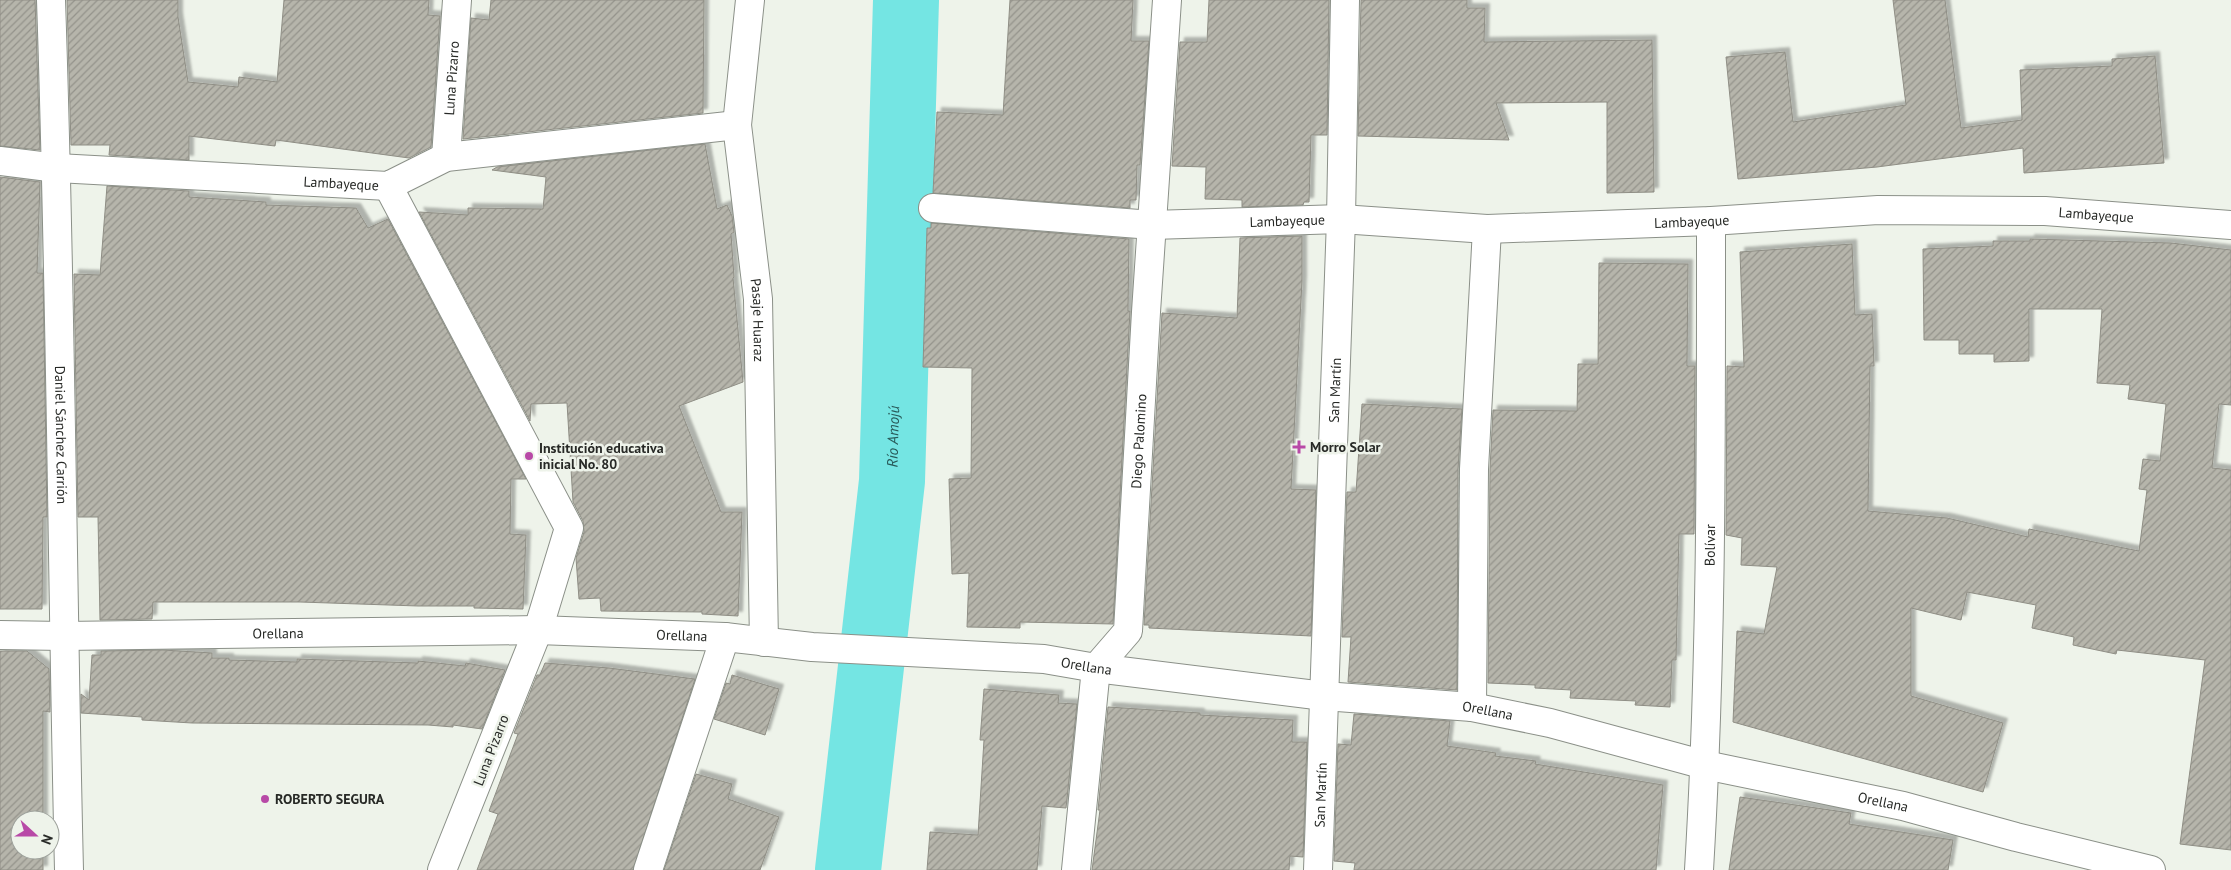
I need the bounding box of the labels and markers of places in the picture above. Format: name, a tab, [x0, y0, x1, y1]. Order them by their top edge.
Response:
place label: Morro Solar	[1310, 438, 1381, 456]
place label: Institución educativa inicial No. 80	[539, 439, 664, 473]
marker: Morro Solar	[1292, 440, 1306, 454]
marker: Institución educativa inicial No. 80	[523, 450, 535, 462]
place label: ROBERTO SEGURA	[275, 790, 385, 808]
marker: ROBERTO SEGURA	[259, 793, 271, 805]

